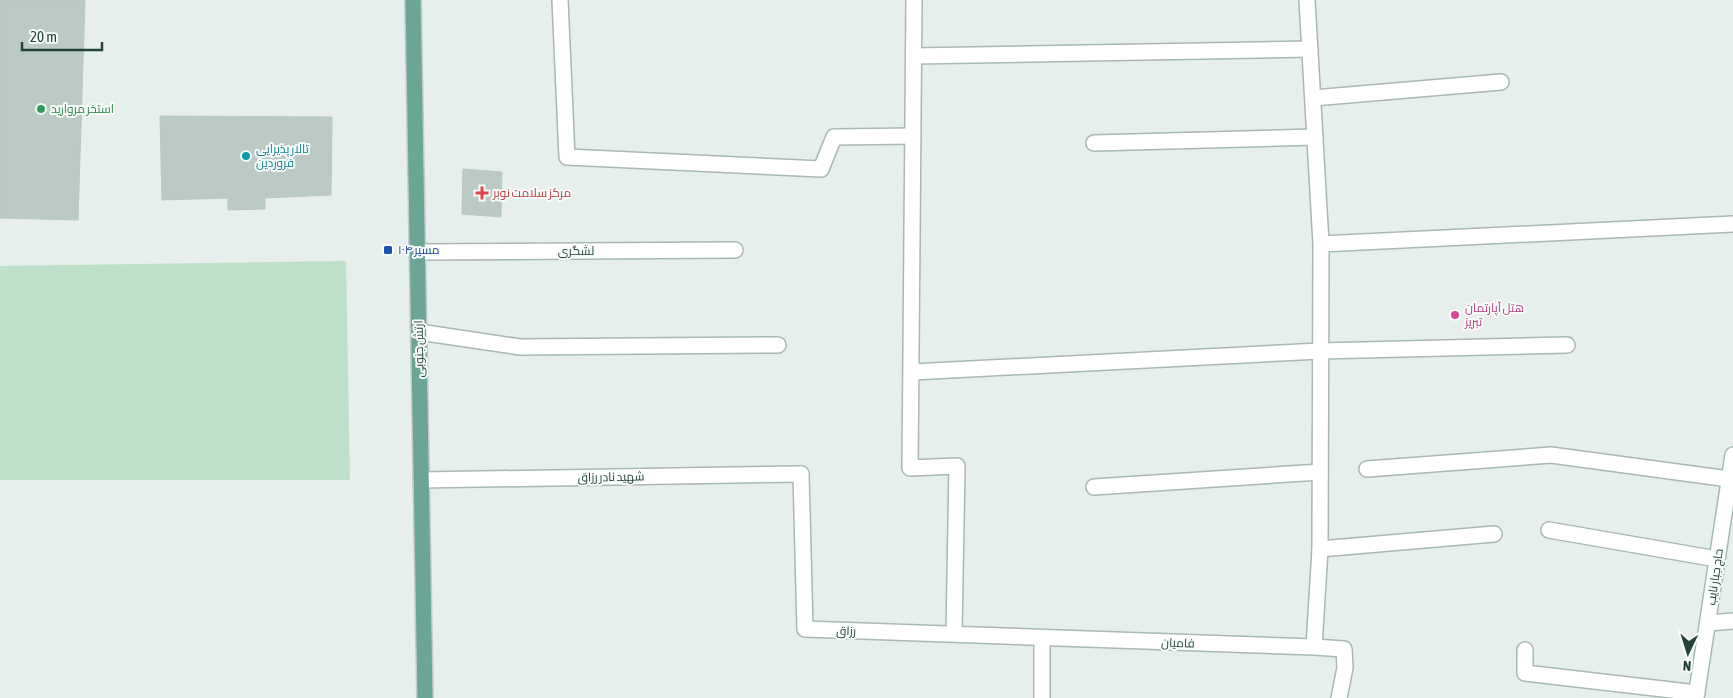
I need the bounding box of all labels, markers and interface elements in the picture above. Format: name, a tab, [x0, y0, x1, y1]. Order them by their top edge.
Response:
scale bar	[22, 20, 102, 52]
text: 20 m	[30, 28, 57, 45]
place label: استخر مروارید	[51, 102, 114, 116]
marker: استخر مروارید	[35, 103, 47, 115]
place label: تالار پذیرایی فروردین	[256, 142, 310, 170]
marker: تالار پذیرایی فروردین	[240, 150, 252, 162]
marker: مرکز سلامت نوبر	[475, 186, 489, 200]
place label: مرکز سلامت نوبر	[492, 186, 571, 200]
place label: مسیر ۱۰۴	[398, 243, 439, 257]
marker: مسیر ۱۰۴	[382, 244, 394, 256]
street label: لشگری	[558, 244, 594, 258]
place label: هتل آپارتمان تبریز	[1464, 301, 1524, 329]
marker: هتل آپارتمان تبریز	[1449, 309, 1461, 321]
street label: ارتش جنوبی	[412, 320, 426, 378]
street label: شهید نادر رزاق	[578, 469, 645, 485]
street label: حاج جبار نایب	[1704, 548, 1727, 606]
street label: رزاق	[836, 624, 856, 638]
north arrow	[1663, 628, 1713, 678]
street label: فامیان	[1161, 635, 1195, 651]
text: N	[1682, 658, 1692, 674]

